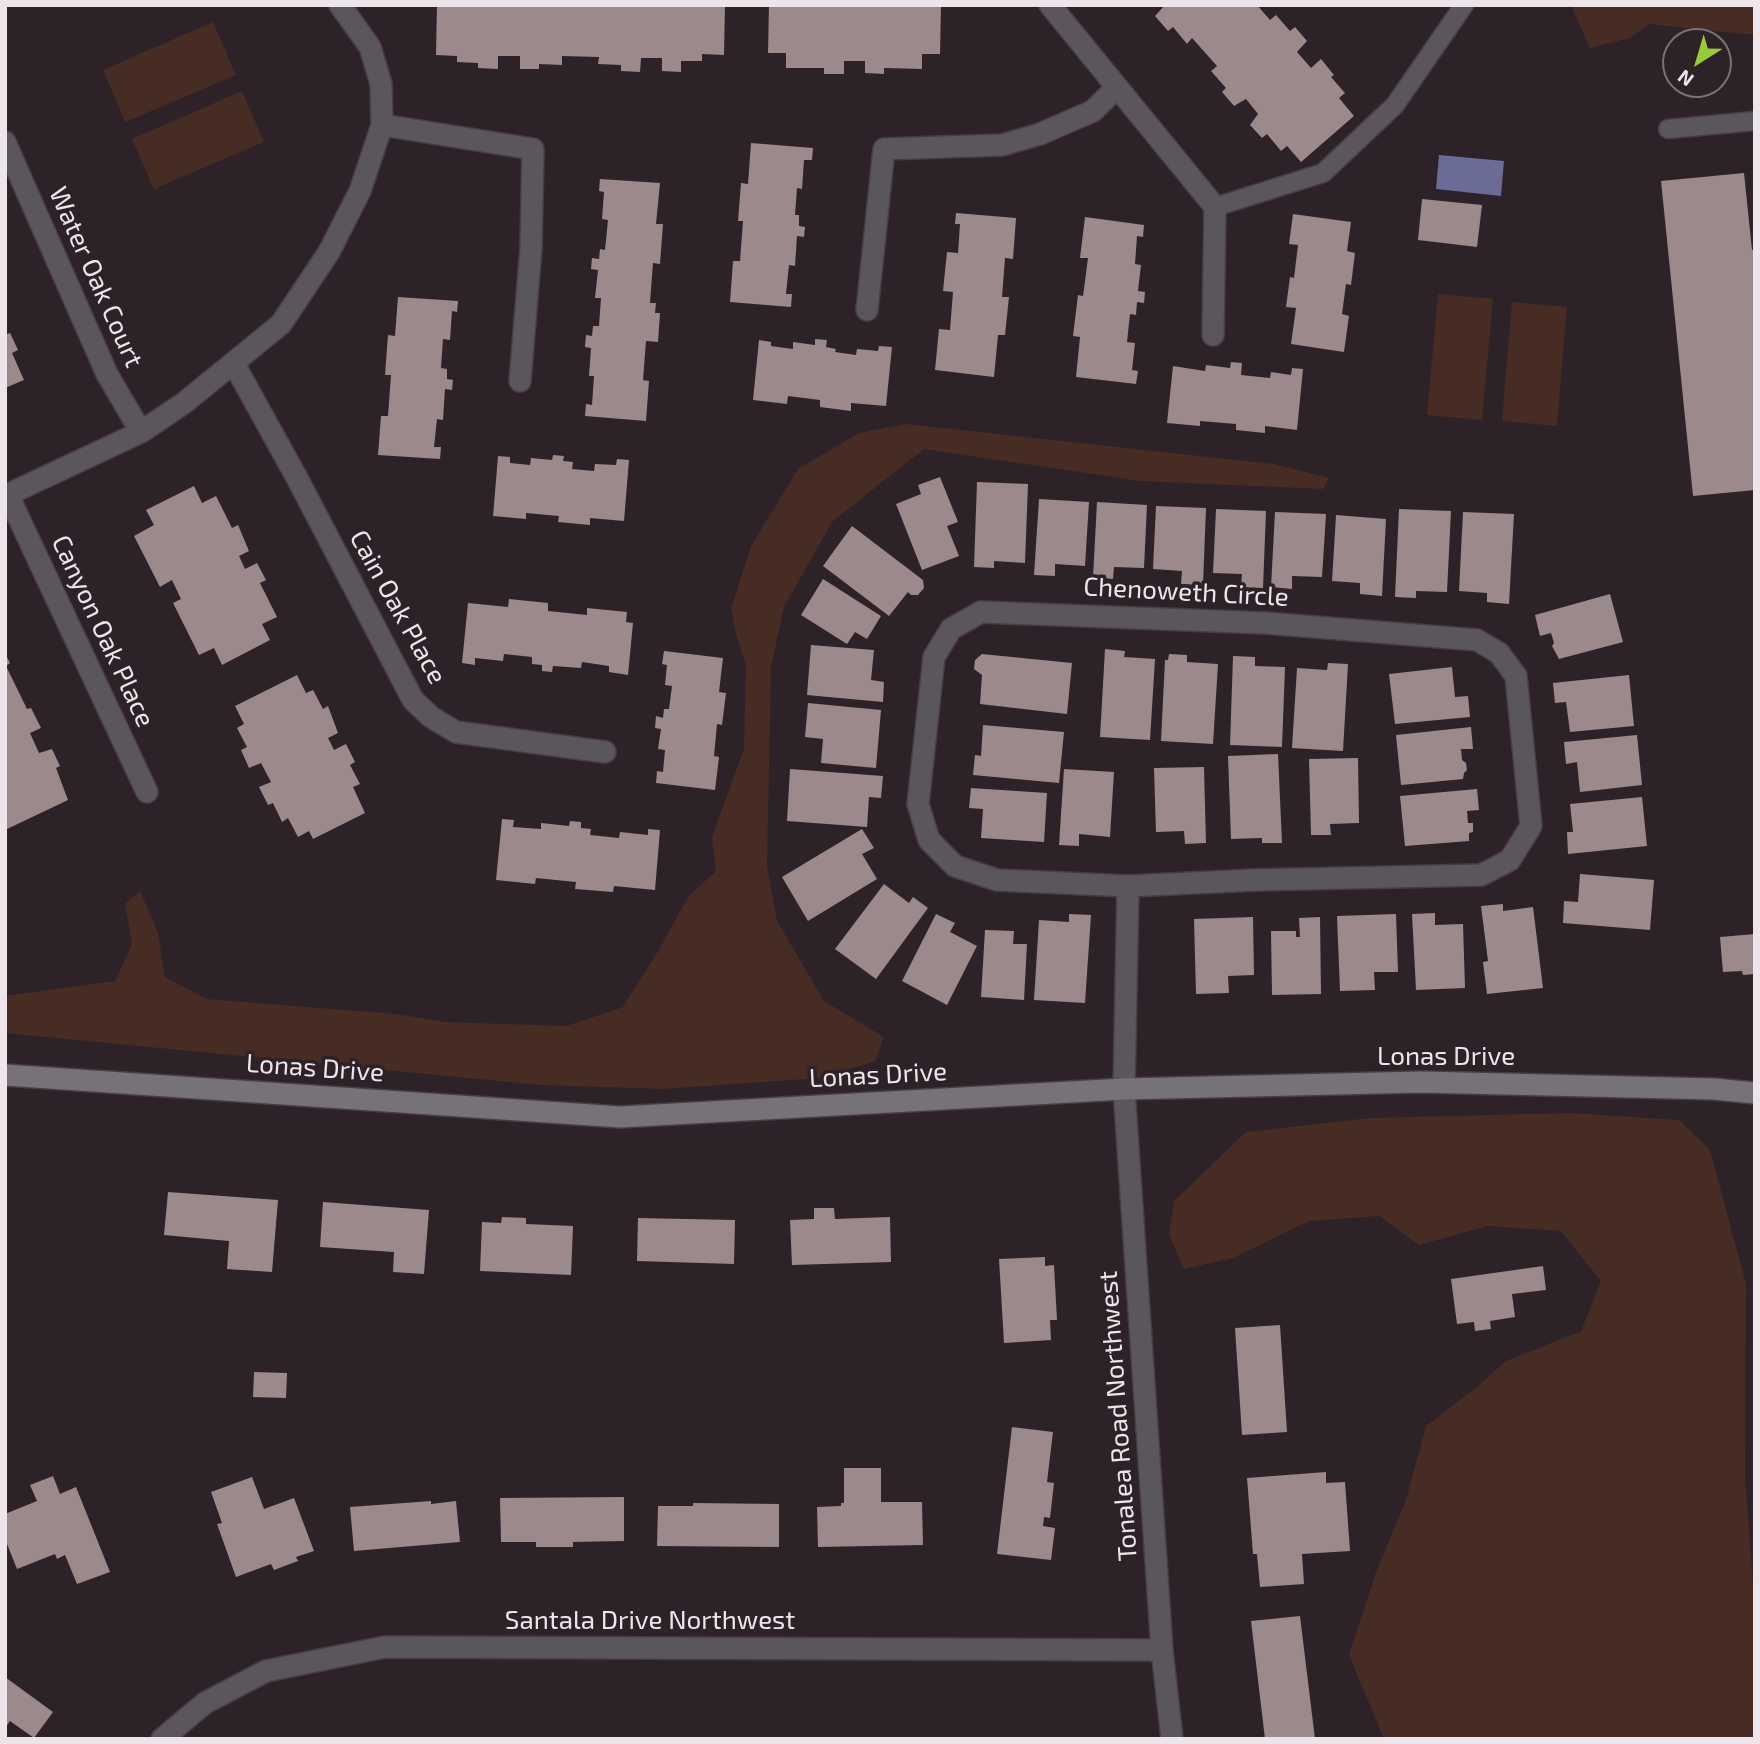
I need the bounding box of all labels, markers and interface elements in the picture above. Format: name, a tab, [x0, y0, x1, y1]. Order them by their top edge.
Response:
north arrow	[1662, 28, 1732, 98]
text: N	[1673, 65, 1698, 92]
street label: Water Oak Court	[42, 182, 150, 372]
street label: Cain Oak Place	[343, 525, 453, 689]
street label: Canyon Oak Place	[45, 530, 161, 732]
street label: Chenoweth Circle	[1083, 571, 1289, 613]
street label: Lonas Drive	[1377, 1040, 1515, 1072]
street label: Lonas Drive	[245, 1048, 385, 1088]
street label: Lonas Drive	[808, 1056, 948, 1094]
street label: Tonalea Road Northwest	[1092, 1270, 1144, 1562]
street label: Santala Drive Northwest	[505, 1604, 795, 1636]

